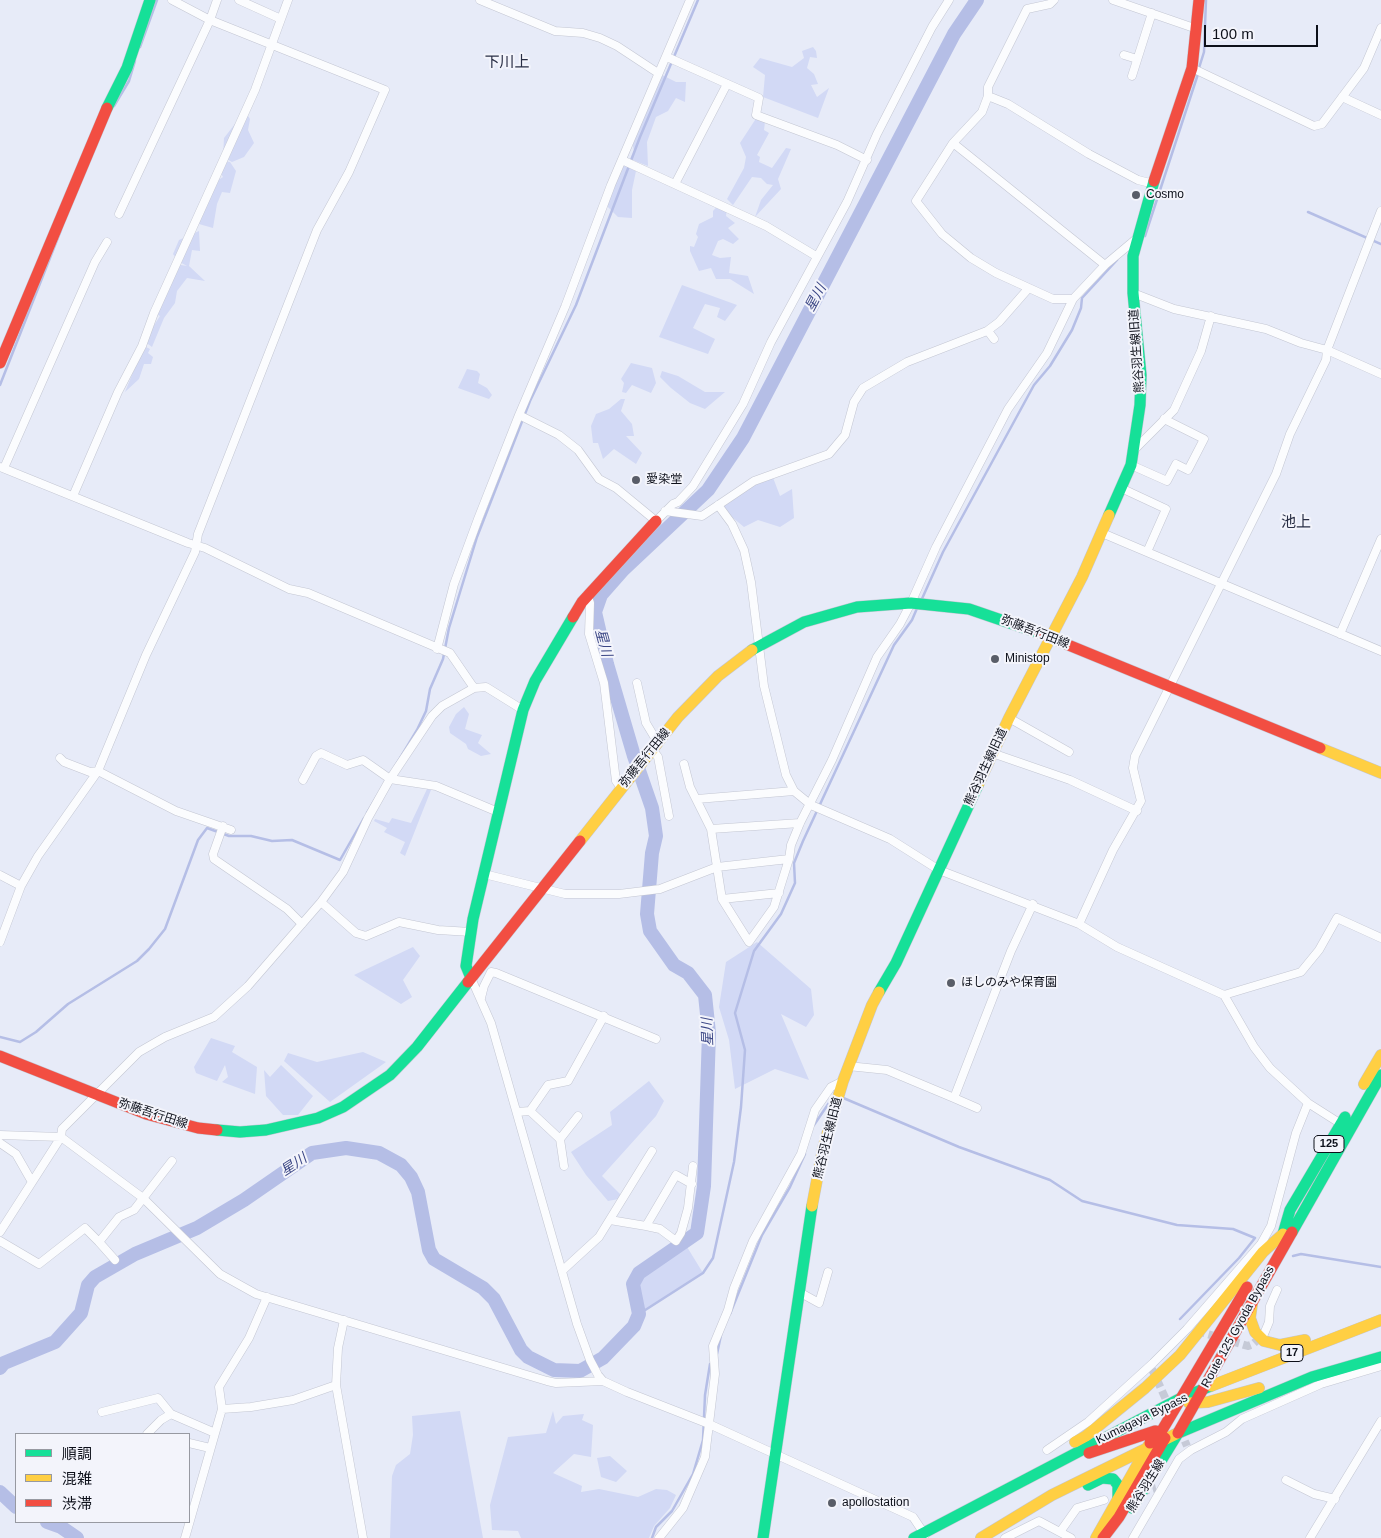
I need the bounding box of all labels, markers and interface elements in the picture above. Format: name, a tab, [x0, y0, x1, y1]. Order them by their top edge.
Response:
scale bar	[1206, 15, 1320, 47]
text: 100 m	[1212, 25, 1254, 42]
district label: 下川上	[485, 54, 529, 72]
place label: Cosmo	[1146, 188, 1184, 202]
marker: Cosmo	[1130, 189, 1142, 201]
water label: 星川	[802, 282, 830, 314]
street label: 熊谷羽生線旧道	[1127, 309, 1147, 393]
place label: 愛染堂	[646, 473, 682, 487]
marker: 愛染堂	[630, 474, 642, 486]
district label: 池上	[1281, 514, 1311, 532]
street label: 弥藤吾行田線	[999, 612, 1071, 652]
water label: 星川	[591, 627, 615, 659]
place label: Ministop	[1005, 652, 1050, 666]
marker: Ministop	[989, 653, 1001, 665]
street label: 弥藤吾行田線	[617, 725, 673, 791]
street label: 熊谷羽生線旧道	[962, 726, 1010, 808]
place label: ほしのみや保育園	[961, 976, 1057, 990]
marker: ほしのみや保育園	[945, 977, 957, 989]
water label: 星川	[699, 1018, 717, 1046]
street label: 弥藤吾行田線	[117, 1096, 189, 1132]
street label: 熊谷羽生線旧道	[811, 1096, 845, 1180]
road number: 125	[1314, 1136, 1344, 1152]
water label: 星川	[278, 1150, 310, 1180]
street label: Route 125 Gyoda Bypass	[1199, 1264, 1277, 1390]
road number: 17	[1281, 1345, 1303, 1362]
street label: Kumagaya Bypass	[1094, 1391, 1190, 1447]
legend	[15, 1433, 190, 1523]
text: 順調	[62, 1445, 92, 1462]
street label: 熊谷羽生線	[1124, 1457, 1168, 1515]
text: 混雑	[62, 1470, 92, 1487]
text: 渋滞	[62, 1495, 92, 1512]
place label: apollostation	[842, 1496, 909, 1510]
marker: apollostation	[826, 1497, 838, 1509]

